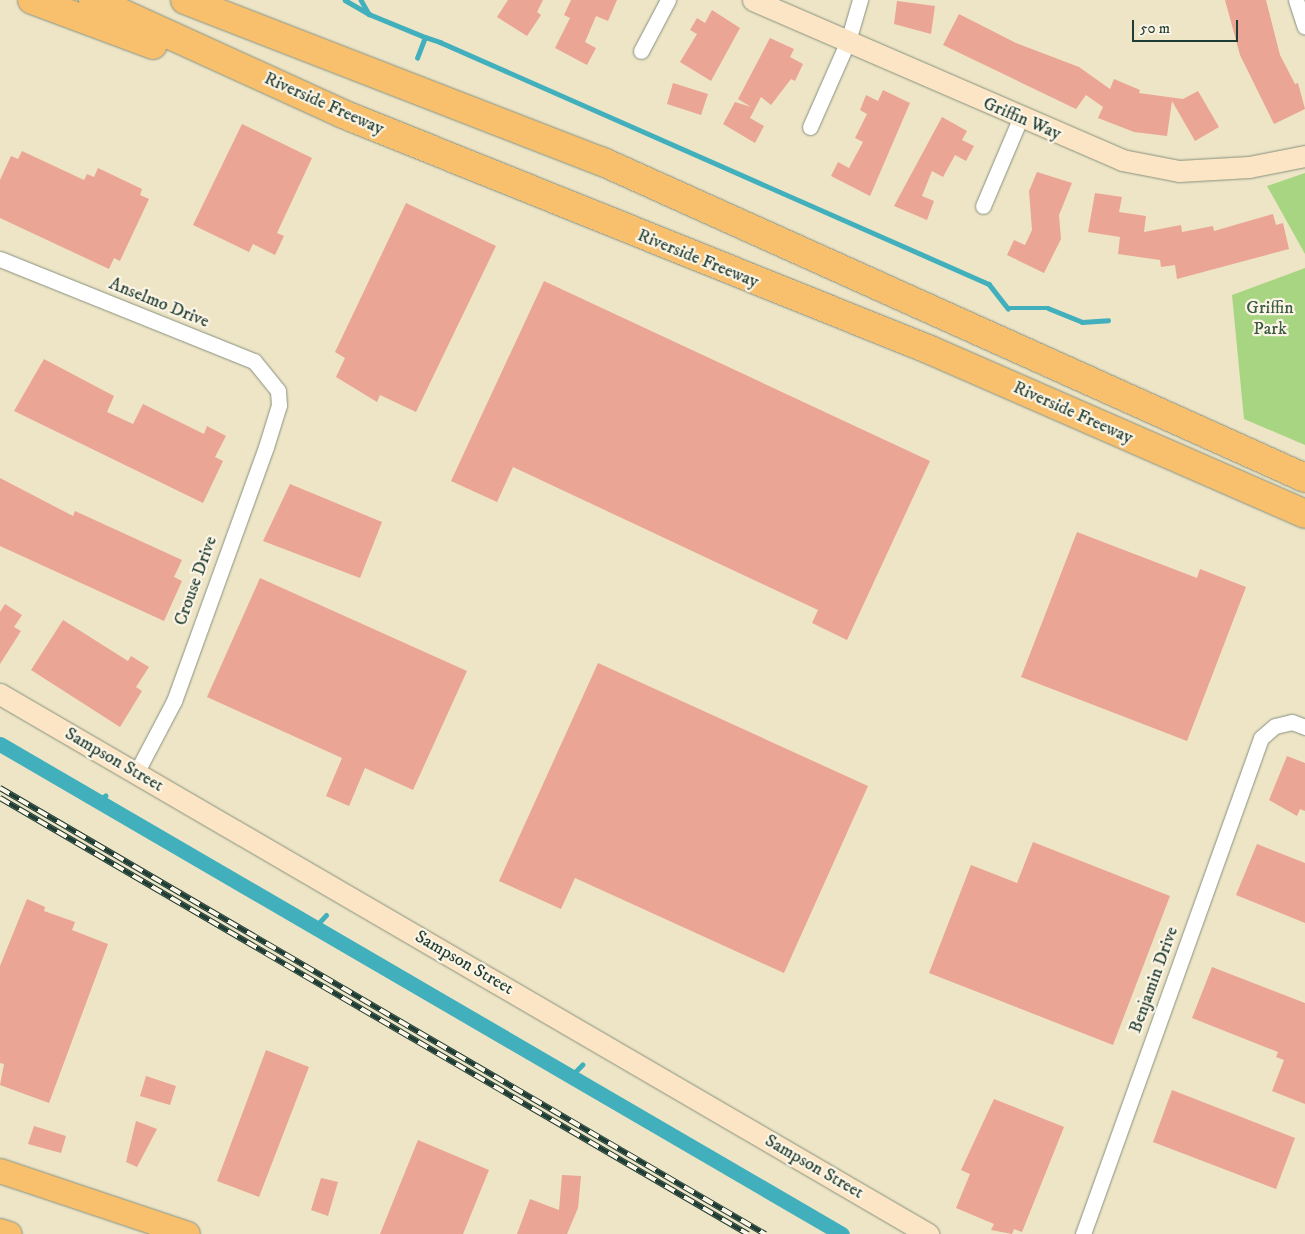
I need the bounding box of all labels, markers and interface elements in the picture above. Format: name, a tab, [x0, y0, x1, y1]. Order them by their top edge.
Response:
scale bar	[1135, 10, 1241, 42]
text: 50 m	[1140, 19, 1170, 38]
street label: Riverside Freeway	[261, 68, 387, 140]
street label: Griffin Way	[980, 93, 1064, 145]
street label: Riverside Freeway	[634, 225, 762, 293]
street label: Anselmo Drive	[106, 273, 212, 333]
park label: Griffin Park	[1246, 298, 1294, 340]
street label: Riverside Freeway	[1010, 377, 1136, 449]
street label: Crouse Drive	[170, 533, 222, 629]
street label: Sampson Street	[61, 723, 167, 797]
street label: Benjamin Drive	[1125, 924, 1183, 1036]
street label: Sampson Street	[411, 926, 517, 1000]
street label: Sampson Street	[761, 1130, 867, 1204]

